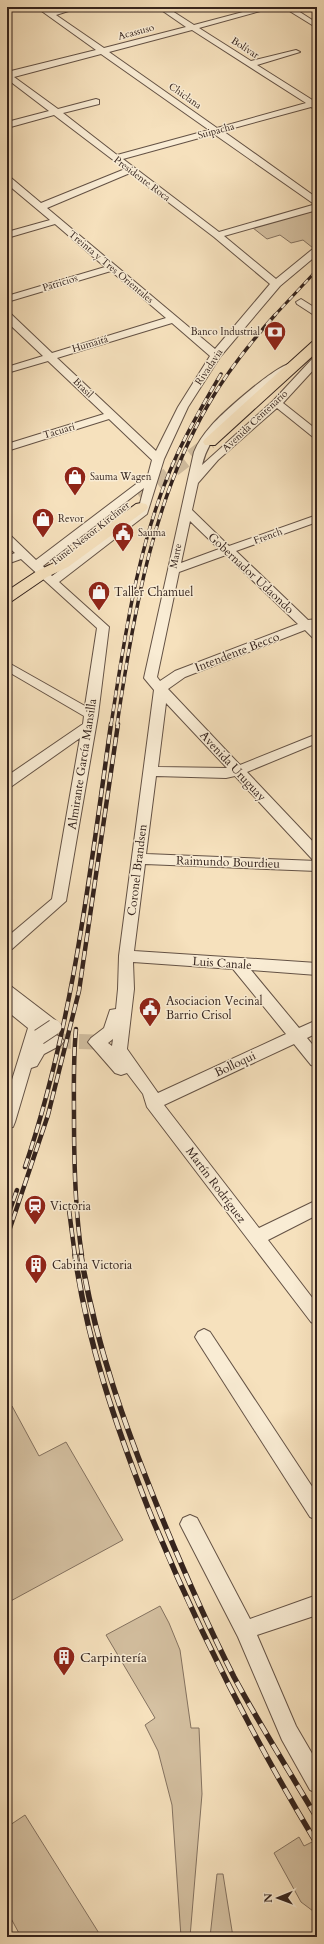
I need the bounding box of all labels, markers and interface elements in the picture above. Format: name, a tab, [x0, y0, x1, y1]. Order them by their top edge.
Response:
street label: Acassuso	[116, 20, 156, 44]
street label: Bolívar	[228, 34, 262, 62]
street label: Chiclana	[166, 80, 205, 113]
street label: Suipacha	[196, 119, 236, 143]
street label: Presidente Roca	[111, 153, 174, 205]
street label: Treinta y Tres Orientales	[66, 227, 156, 307]
street label: Patricios	[41, 271, 79, 295]
bank icon: Banco Industrial	[262, 319, 288, 352]
place label: Banco Industrial	[191, 325, 260, 339]
street label: Humaitá	[70, 332, 110, 356]
street label: Rivadavia	[192, 346, 227, 388]
street label: Brasil	[70, 375, 97, 402]
street label: Avenida Centenario	[219, 386, 291, 455]
street label: Tacuarí	[41, 420, 77, 442]
shop icon: Sauma Wagen	[62, 464, 88, 497]
place label: Sauma Wagen	[90, 470, 152, 484]
street label: Tunel Nestor Kirchner	[47, 498, 133, 570]
shop icon: Revor	[30, 506, 56, 539]
place label: Revor	[58, 512, 84, 526]
public building icon: Sauma	[110, 520, 136, 553]
street label: French	[252, 524, 285, 548]
place label: Sauma	[138, 526, 166, 540]
street label: Gobernador Udaondo	[204, 529, 298, 617]
street label: Marte	[167, 542, 186, 570]
shop icon: Taller Chamuel	[86, 579, 112, 612]
place label: Taller Chamuel	[114, 584, 193, 600]
street label: Intendente Becco	[193, 628, 282, 675]
street label: Almirante García Mansilla	[64, 697, 100, 831]
street label: Avenida Uruguay	[196, 727, 270, 805]
street label: Coronel Brandsen	[123, 823, 151, 917]
street label: Raimundo Bourdieu	[176, 852, 281, 872]
street label: Luis Canale	[192, 953, 252, 973]
place label: Asociacion Vecinal Barrio Crisol	[166, 993, 263, 1023]
public building icon: Asociacion Vecinal Barrio Crisol	[137, 995, 163, 1028]
street label: Bolloqui	[212, 1047, 259, 1080]
street label: Martín Rodríguez	[182, 1144, 250, 1227]
station icon: Victoria	[22, 1193, 48, 1226]
place label: Victoria	[50, 1198, 92, 1214]
building icon: Cabina Victoria	[23, 1252, 49, 1285]
place label: Cabina Victoria	[52, 1257, 133, 1273]
building icon: Carpintería	[51, 1644, 77, 1677]
place label: Carpintería	[80, 1648, 147, 1667]
north arrow	[258, 1878, 298, 1918]
text: N	[261, 1893, 276, 1903]

